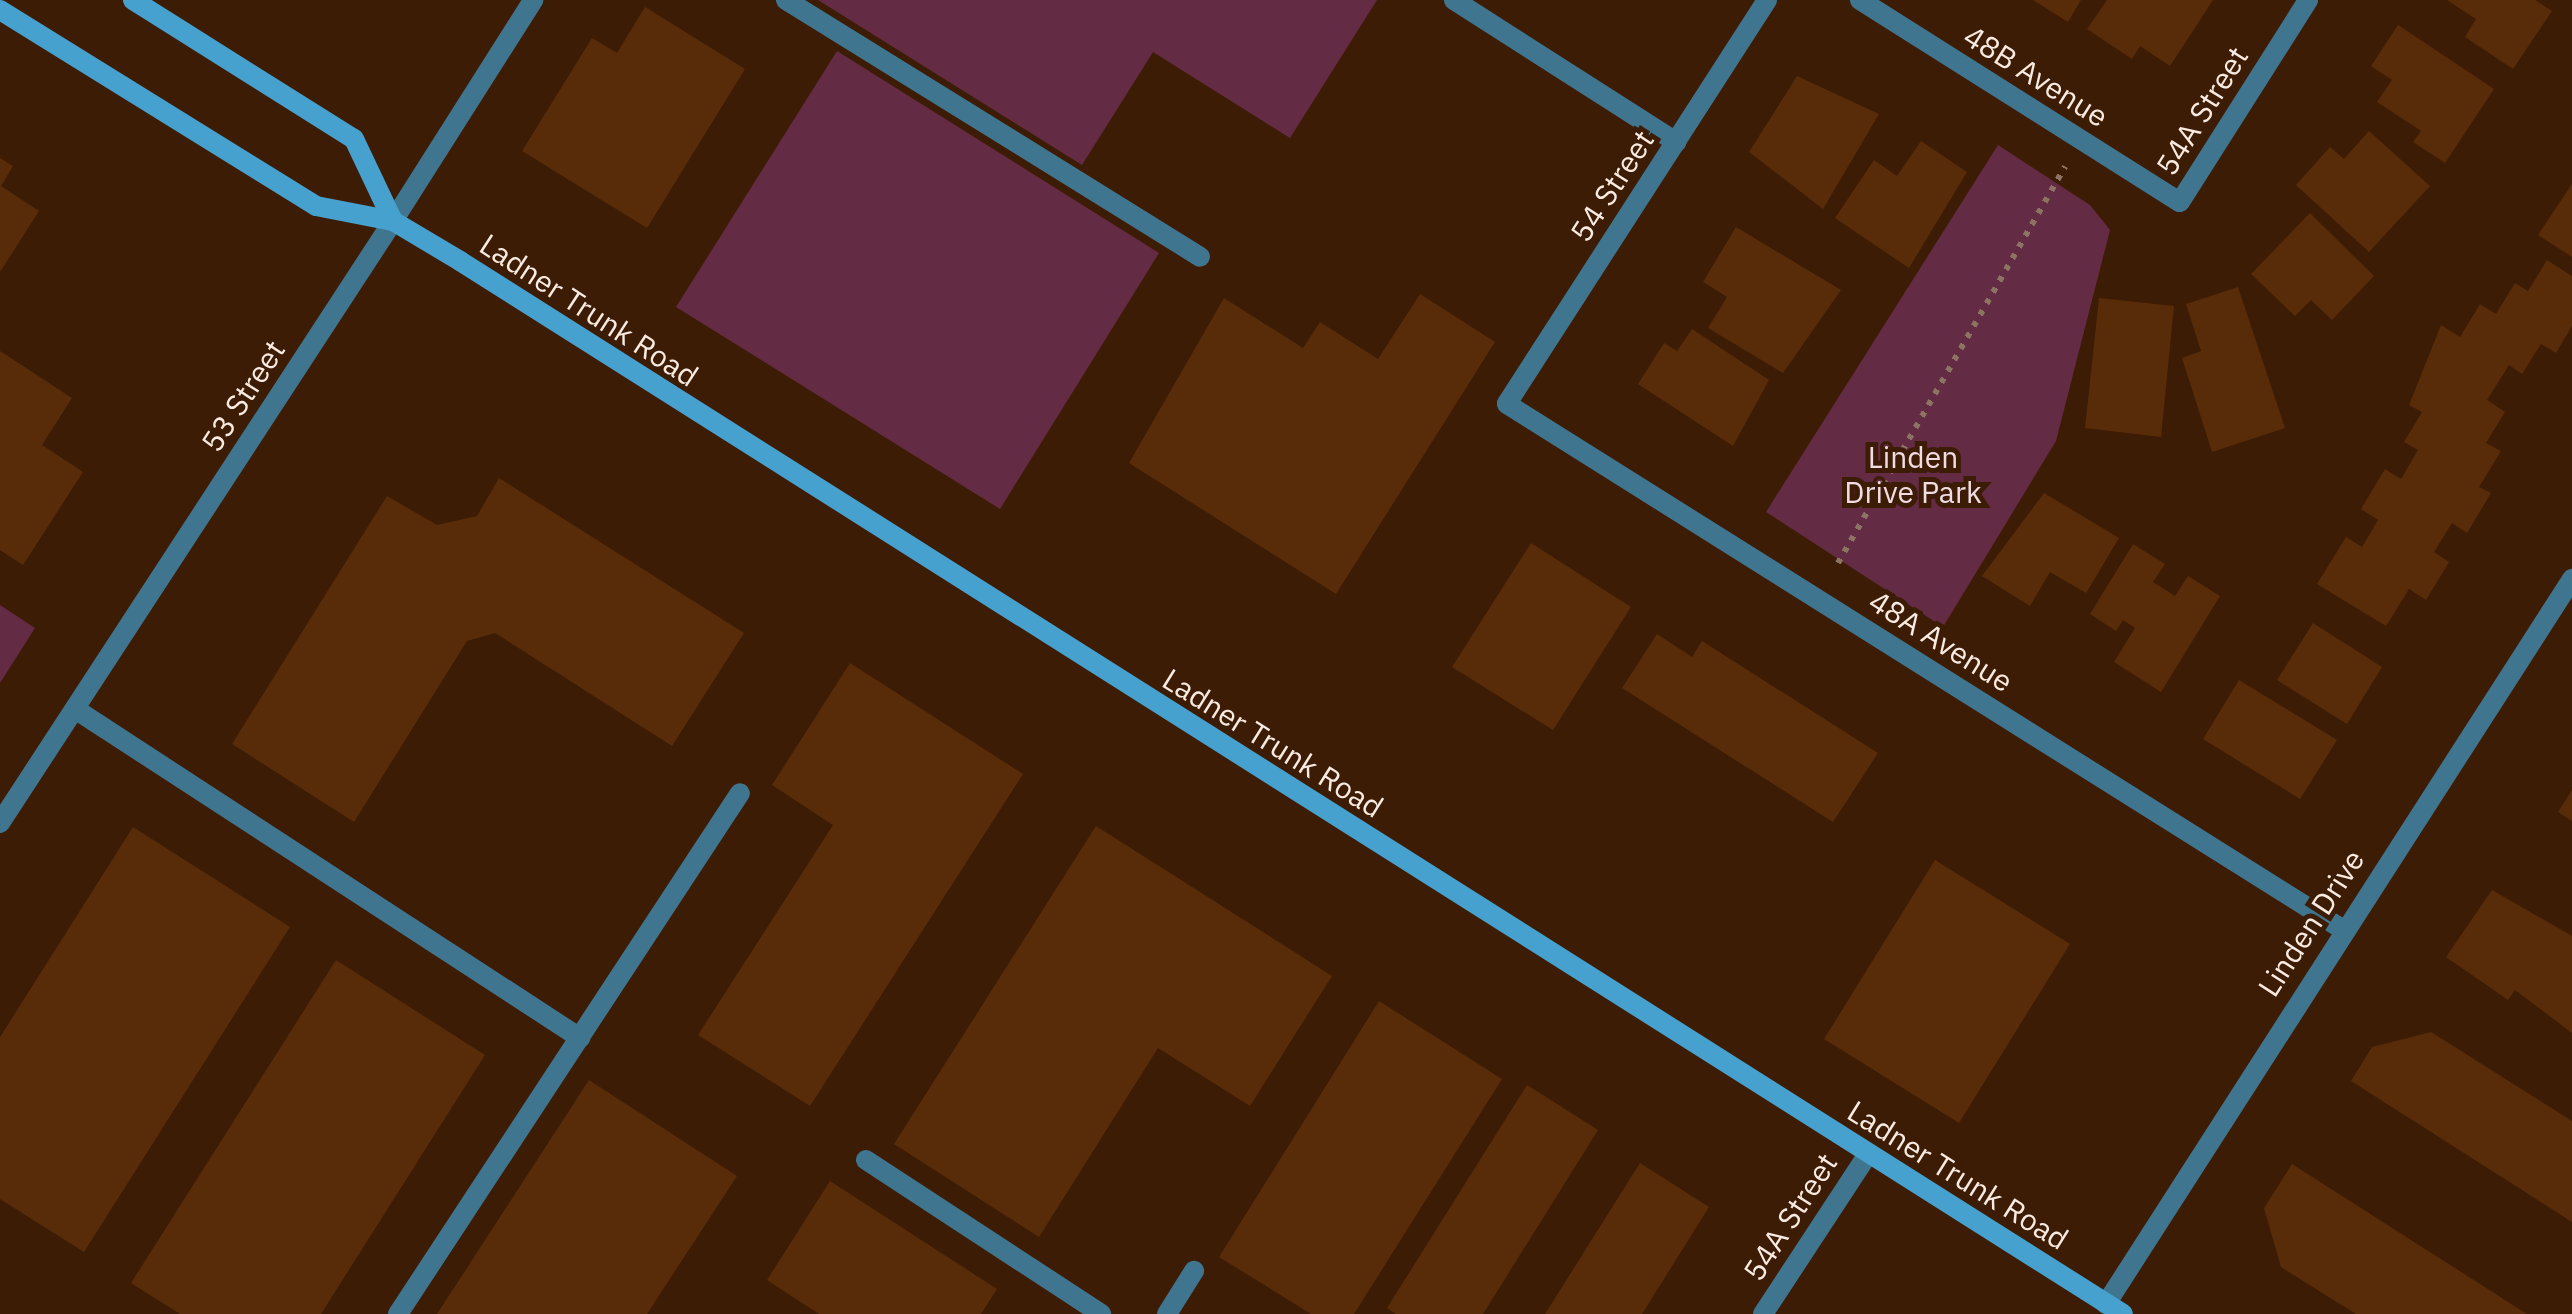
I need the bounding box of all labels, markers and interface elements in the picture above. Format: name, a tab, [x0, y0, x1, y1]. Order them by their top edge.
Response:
street label: 48B Avenue	[1957, 18, 2115, 134]
street label: 54A Street	[2148, 40, 2256, 182]
street label: 54 Street	[1563, 124, 1661, 248]
street label: Ladner Trunk Road	[473, 226, 705, 394]
street label: 53 Street	[194, 334, 292, 458]
park label: Linden Drive Park	[1844, 439, 1982, 510]
street label: 48A Avenue	[1863, 583, 2019, 699]
street label: Ladner Trunk Road	[1156, 661, 1390, 825]
street label: Linden Drive	[2250, 843, 2372, 1003]
street label: Ladner Trunk Road	[1841, 1093, 2075, 1257]
street label: 54A Street	[1736, 1147, 1844, 1287]

